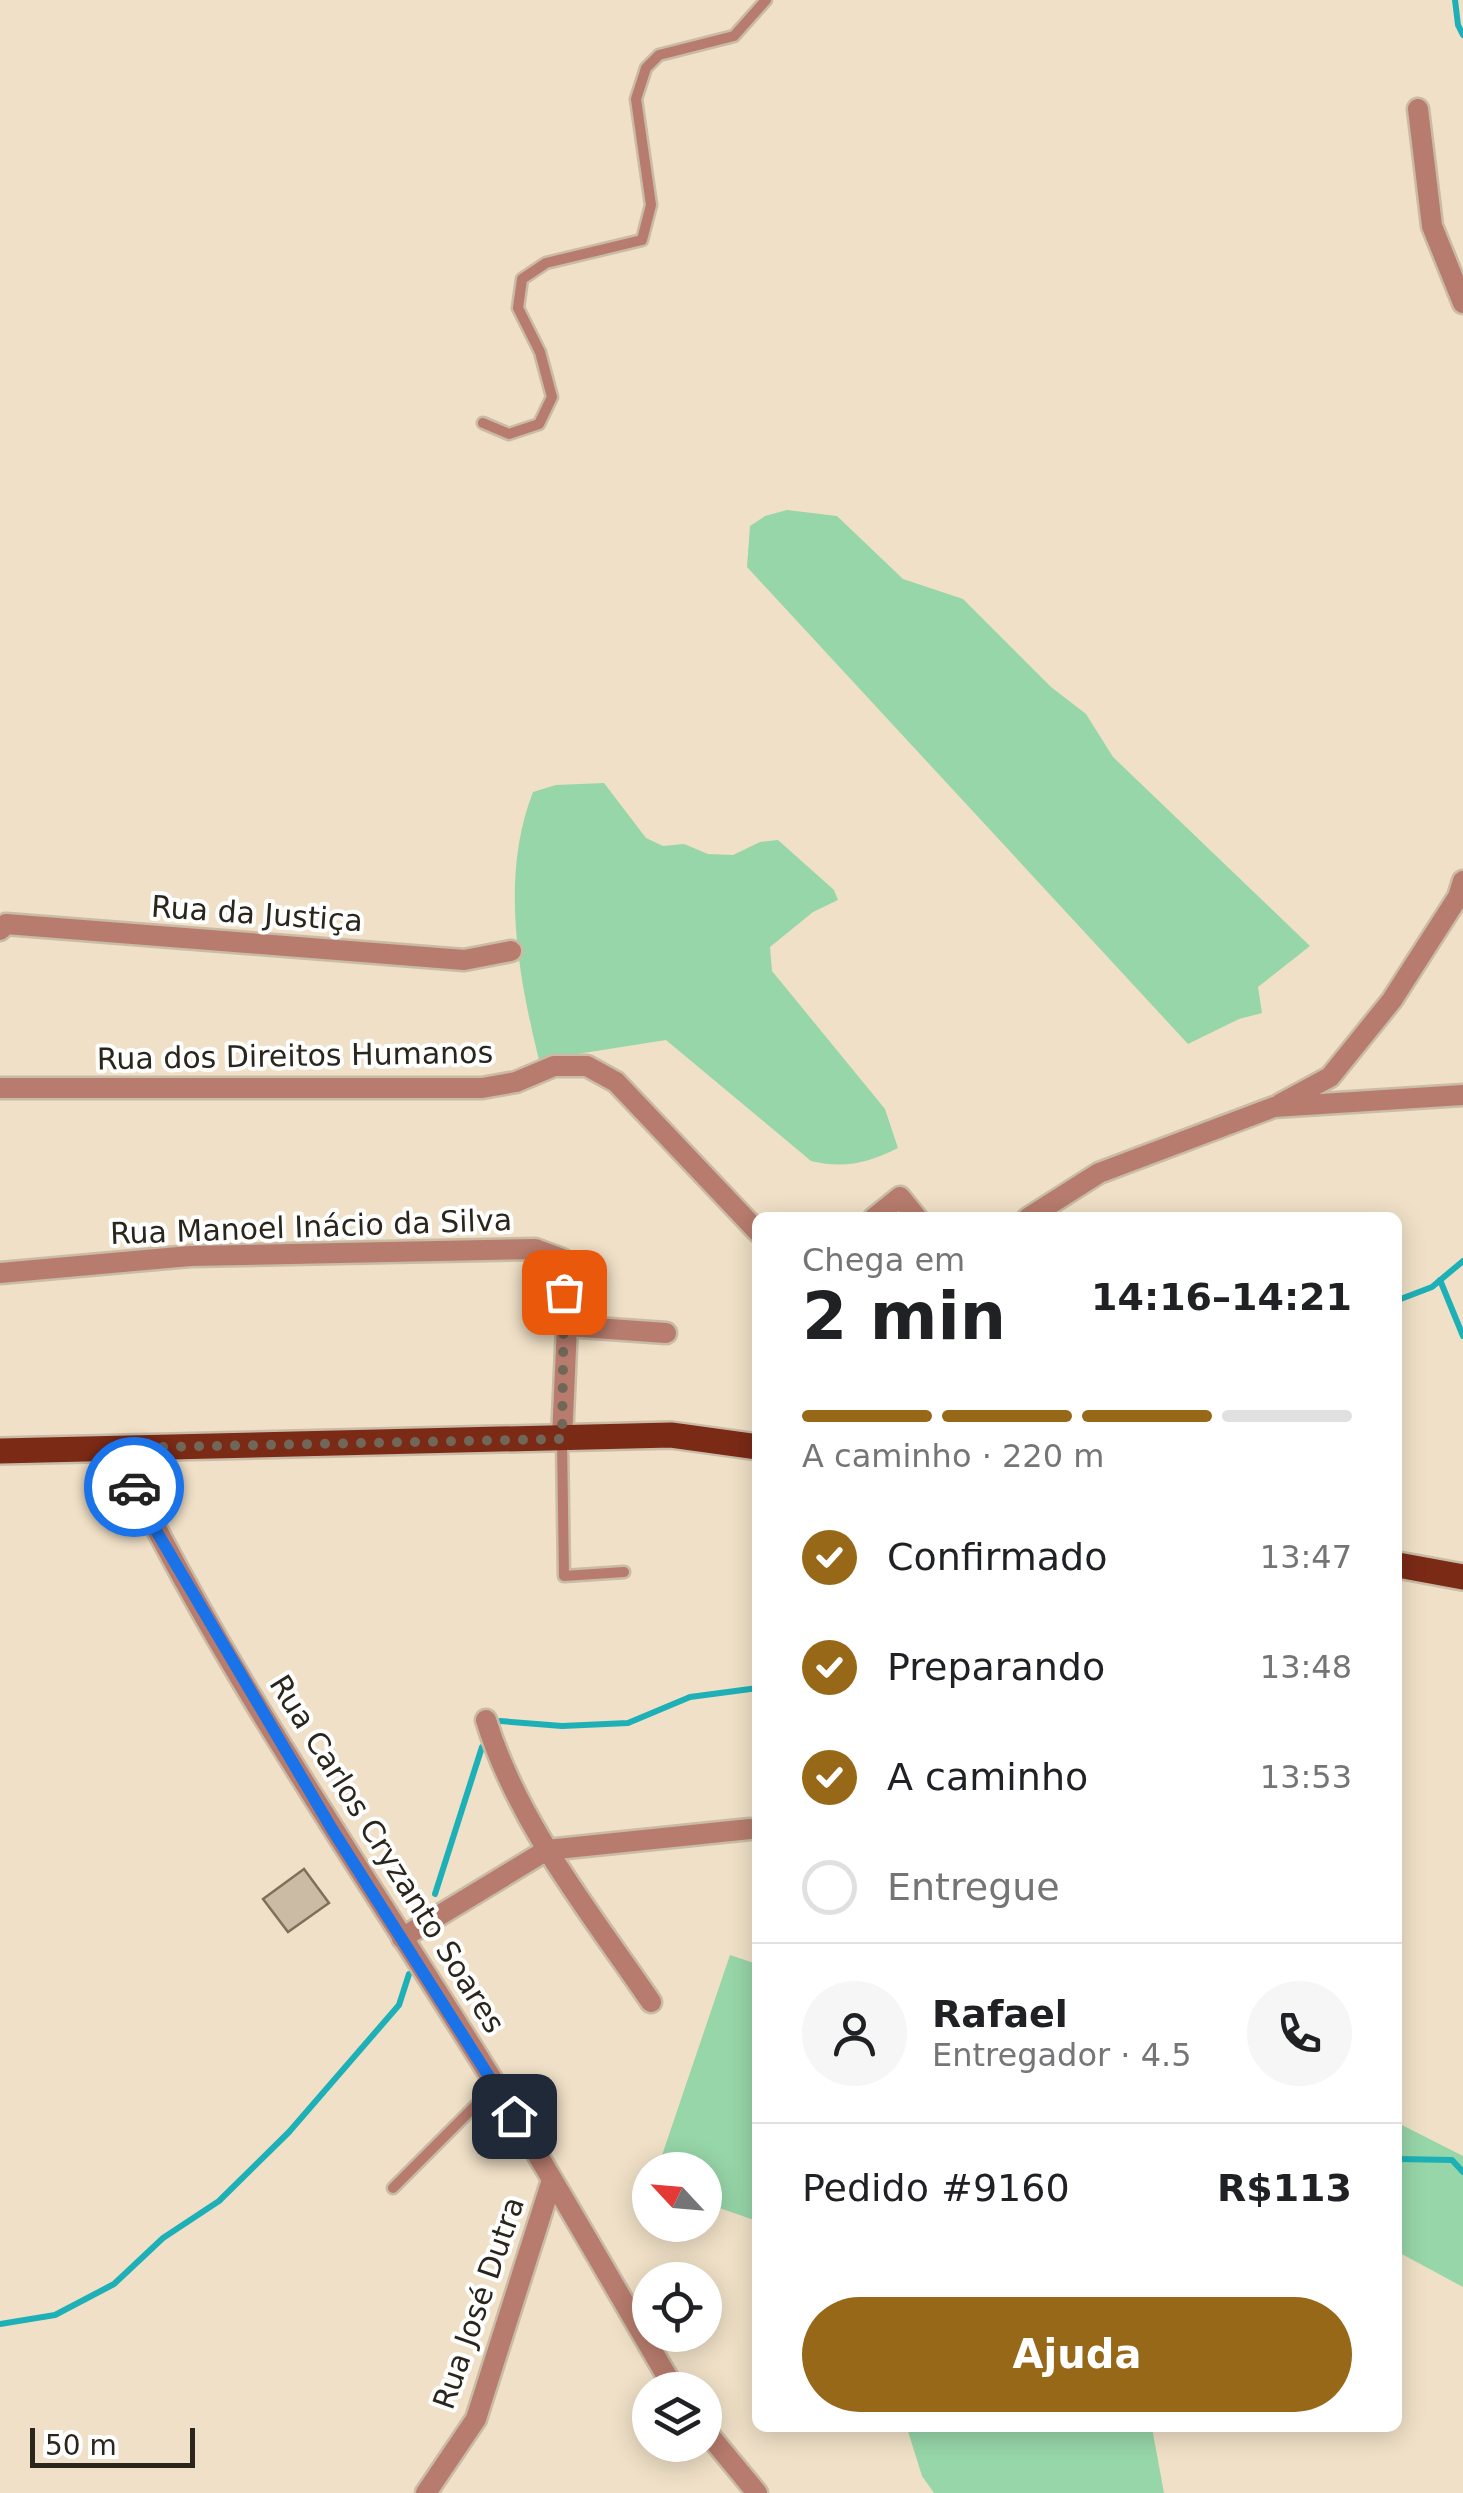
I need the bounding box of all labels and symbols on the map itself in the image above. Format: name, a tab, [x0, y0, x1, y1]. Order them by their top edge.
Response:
street label: Rua da Justiça	[150, 889, 364, 938]
street label: Rua dos Direitos Humanos	[97, 1035, 493, 1076]
street label: Rua Manoel Inácio da Silva	[109, 1202, 513, 1251]
pin	[522, 1250, 607, 1335]
courier	[84, 1437, 184, 1537]
street label: Rua Carlos Cryzanto Soares	[263, 1668, 512, 2039]
pin	[472, 2074, 557, 2159]
north arrow	[632, 2152, 722, 2242]
street label: Rua José Dutra	[426, 2192, 531, 2413]
scale bar	[30, 2423, 195, 2468]

